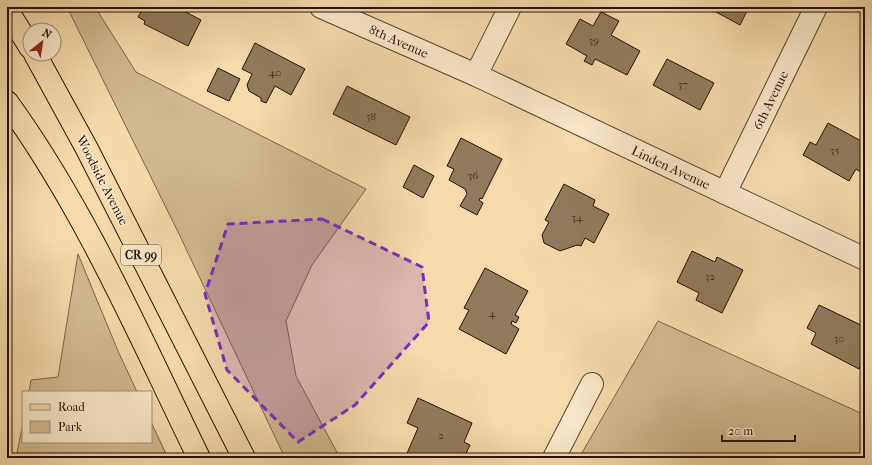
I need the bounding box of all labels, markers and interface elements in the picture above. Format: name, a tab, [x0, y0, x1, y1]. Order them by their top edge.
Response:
north arrow	[22, 22, 62, 62]
street label: 8th Avenue	[367, 22, 431, 61]
text: N	[40, 26, 54, 42]
house number: 39	[589, 34, 599, 47]
house number: 40	[269, 66, 281, 79]
street label: 6th Avenue	[750, 68, 791, 132]
house number: 37	[678, 78, 688, 91]
house number: 38	[366, 110, 376, 123]
street label: Woodside Avenue	[73, 132, 132, 228]
street label: Linden Avenue	[629, 143, 713, 192]
house number: 35	[830, 144, 840, 157]
house number: 36	[468, 169, 478, 182]
house number: 34	[571, 211, 583, 224]
road number: CR 99	[121, 245, 161, 265]
house number: 32	[705, 270, 715, 283]
house number: 4	[489, 307, 496, 320]
house number: 30	[834, 332, 844, 345]
legend	[22, 391, 152, 443]
text: Road	[58, 400, 85, 414]
scale bar	[722, 417, 795, 443]
text: Park	[58, 420, 83, 434]
text: 20 m	[728, 424, 753, 438]
house number: 2	[438, 429, 444, 442]

